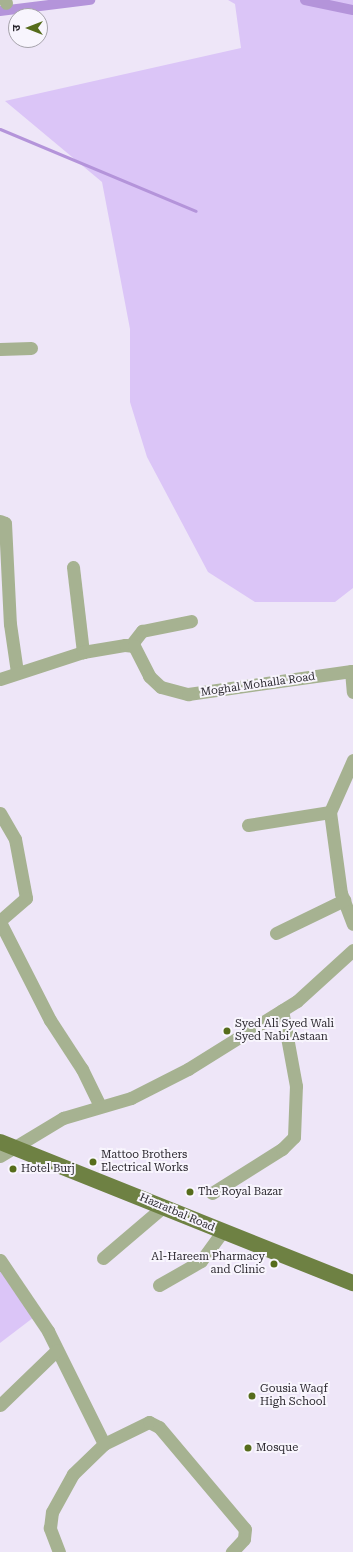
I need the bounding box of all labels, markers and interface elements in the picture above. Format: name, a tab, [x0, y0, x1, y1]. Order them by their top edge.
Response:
north arrow	[8, 8, 48, 48]
text: उ	[10, 25, 23, 31]
street label: Moghal Mohalla Road	[200, 670, 316, 700]
place label: Syed Ali Syed Wali Syed Nabi Astaan	[235, 1018, 334, 1044]
marker: Syed Ali Syed Wali Syed Nabi Astaan	[222, 1026, 232, 1036]
place label: Mattoo Brothers Electrical Works	[101, 1149, 188, 1175]
marker: Mattoo Brothers Electrical Works	[88, 1157, 98, 1167]
place label: Hotel Burj	[21, 1162, 75, 1176]
marker: Hotel Burj	[8, 1164, 18, 1174]
place label: The Royal Bazar	[198, 1185, 283, 1199]
marker: The Royal Bazar	[185, 1187, 195, 1197]
street label: Hazratbal Road	[137, 1191, 217, 1235]
place label: Al-Hareem Pharmacy and Clinic	[151, 1251, 265, 1277]
marker: Al-Hareem Pharmacy and Clinic	[268, 1258, 280, 1270]
place label: Gousia Waqf High School	[260, 1383, 328, 1409]
marker: Gousia Waqf High School	[247, 1391, 257, 1401]
place label: Mosque	[256, 1441, 298, 1455]
marker: Mosque	[243, 1443, 253, 1453]

